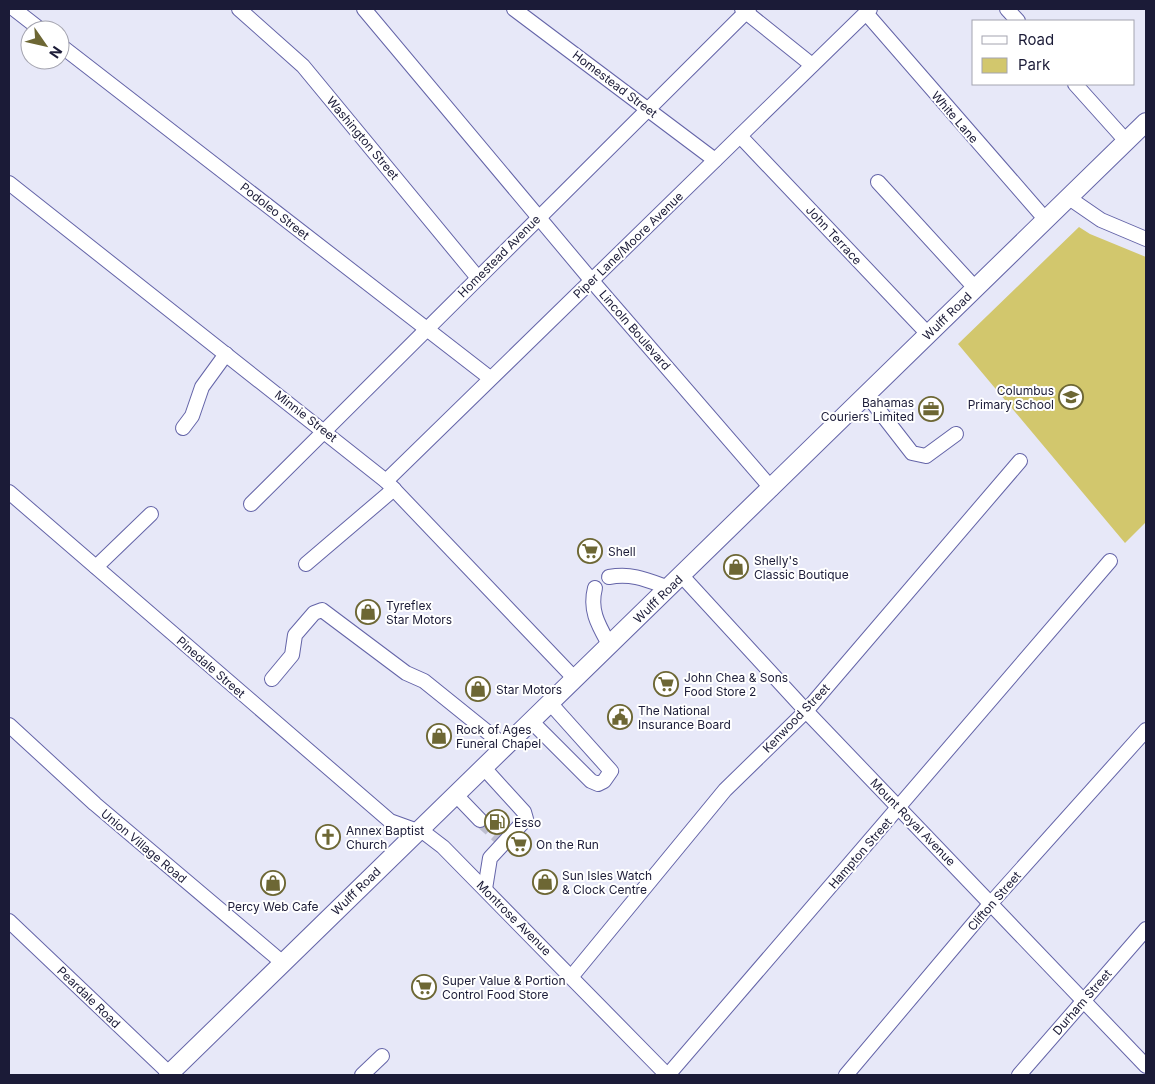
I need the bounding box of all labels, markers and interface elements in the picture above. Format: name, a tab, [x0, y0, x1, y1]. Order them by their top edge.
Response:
north arrow	[20, 20, 70, 70]
legend	[972, 20, 1135, 85]
text: Road	[1018, 30, 1054, 49]
text: N	[46, 43, 66, 62]
street label: Homestead Street	[570, 47, 660, 121]
text: Park	[1018, 55, 1051, 74]
street label: White Lane	[928, 88, 982, 146]
street label: Washington Street	[324, 93, 402, 183]
street label: Podoleo Street	[237, 179, 313, 243]
street label: Piper Lane/Moore Avenue	[570, 189, 686, 301]
street label: John Terrace	[803, 202, 865, 268]
street label: Homestead Avenue	[455, 212, 543, 300]
street label: Lincoln Boulevard	[596, 287, 674, 373]
street label: Wulff Road	[919, 289, 975, 343]
place label: Columbus Primary School	[968, 383, 1054, 412]
school or university icon: Columbus Primary School	[1058, 384, 1084, 410]
street label: Minnie Street	[272, 387, 340, 445]
place label: Bahamas Couriers Limited	[821, 395, 914, 424]
office icon: Bahamas Couriers Limited	[918, 396, 944, 422]
supermarket icon: Shell	[577, 538, 603, 564]
place label: Shell	[608, 544, 636, 559]
place label: Shelly's Classic Boutique	[754, 553, 849, 582]
shop icon: Shelly's Classic Boutique	[723, 554, 749, 580]
street label: Wulff Road	[630, 572, 686, 626]
place label: Tyreflex Star Motors	[386, 598, 452, 627]
shop icon: Tyreflex Star Motors	[355, 599, 381, 625]
street label: Pinedale Street	[174, 633, 248, 701]
place label: John Chea & Sons Food Store 2	[684, 670, 788, 699]
supermarket icon: John Chea & Sons Food Store 2	[653, 671, 679, 697]
shop icon: Star Motors	[465, 676, 491, 702]
street label: Kenwood Street	[759, 680, 833, 756]
place label: Star Motors	[496, 682, 562, 697]
place label: The National Insurance Board	[638, 703, 731, 732]
public building icon: The National Insurance Board	[607, 704, 633, 730]
place label: Rock of Ages Funeral Chapel	[456, 722, 541, 751]
shop icon: Rock of Ages Funeral Chapel	[426, 723, 452, 749]
street label: Mount Royal Avenue	[867, 775, 959, 869]
street label: Union Village Road	[98, 806, 190, 886]
fuel station icon: Esso	[484, 809, 510, 835]
place label: Esso	[514, 815, 541, 830]
street label: Hampton Street	[825, 815, 895, 891]
place label: Annex Baptist Church	[346, 823, 424, 852]
church icon: Annex Baptist Church	[315, 824, 341, 850]
supermarket icon: On the Run	[506, 831, 532, 857]
place label: On the Run	[536, 837, 599, 852]
street label: Wulff Road	[328, 864, 384, 918]
place label: Sun Isles Watch & Clock Centre	[562, 868, 652, 897]
street label: Clifton Street	[964, 868, 1024, 934]
shop icon: Sun Isles Watch & Clock Centre	[532, 869, 558, 895]
shop icon: Percy Web Cafe	[260, 870, 286, 896]
street label: Montrose Avenue	[474, 878, 554, 958]
place label: Percy Web Cafe	[227, 899, 319, 914]
street label: Peardale Road	[54, 963, 124, 1031]
street label: Durham Street	[1049, 966, 1115, 1038]
place label: Super Value & Portion Control Food Store	[442, 973, 566, 1002]
supermarket icon: Super Value & Portion Control Food Store	[411, 974, 437, 1000]

